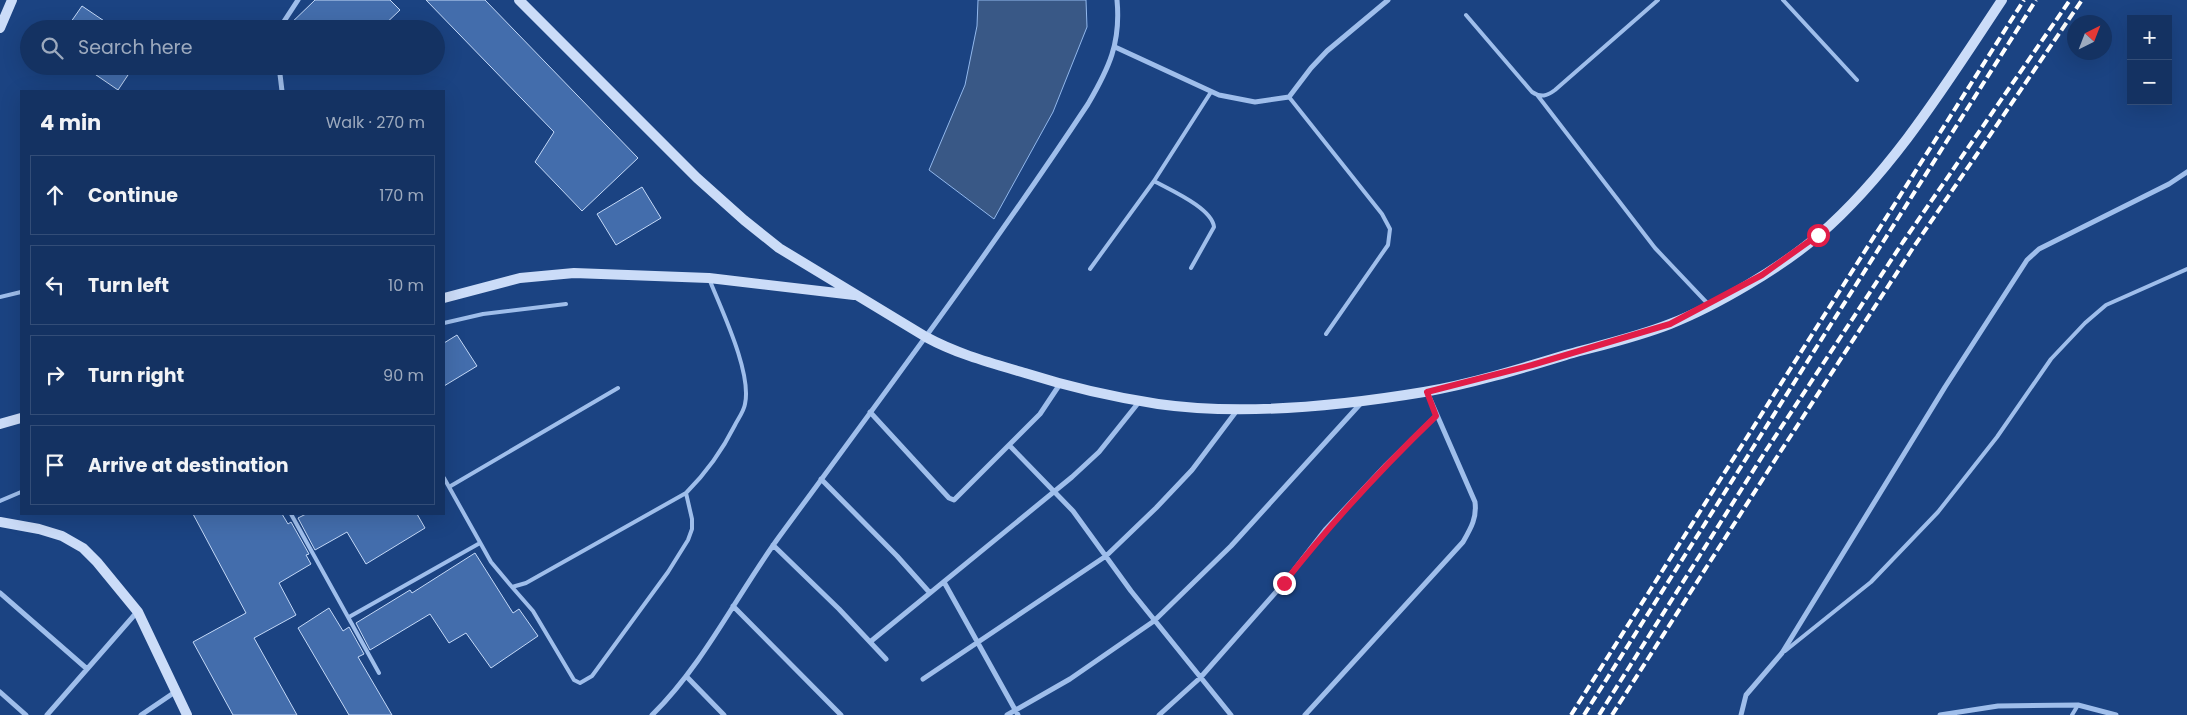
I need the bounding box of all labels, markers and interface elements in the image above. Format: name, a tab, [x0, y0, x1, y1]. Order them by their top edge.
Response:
north arrow	[2067, 15, 2112, 60]
map controls	[2127, 15, 2172, 105]
button: +	[2127, 15, 2172, 60]
search box	[20, 20, 445, 75]
icon: search	[38, 34, 66, 62]
text: Search here	[78, 34, 192, 61]
button: −	[2127, 60, 2172, 105]
text: 4 min	[40, 108, 101, 137]
text: Walk · 270 m	[326, 111, 425, 134]
icon: ahead	[41, 181, 69, 209]
text: Continue	[88, 182, 178, 209]
text: 170 m	[379, 184, 424, 207]
route start	[1807, 224, 1830, 247]
icon: left	[41, 271, 69, 299]
text: Turn left	[88, 272, 169, 299]
text: 10 m	[388, 274, 424, 297]
icon: right	[41, 361, 69, 389]
text: Turn right	[88, 362, 184, 389]
text: 90 m	[383, 364, 424, 387]
icon: arrive	[41, 451, 69, 479]
text: Arrive at destination	[88, 452, 289, 479]
route end	[1273, 572, 1296, 595]

